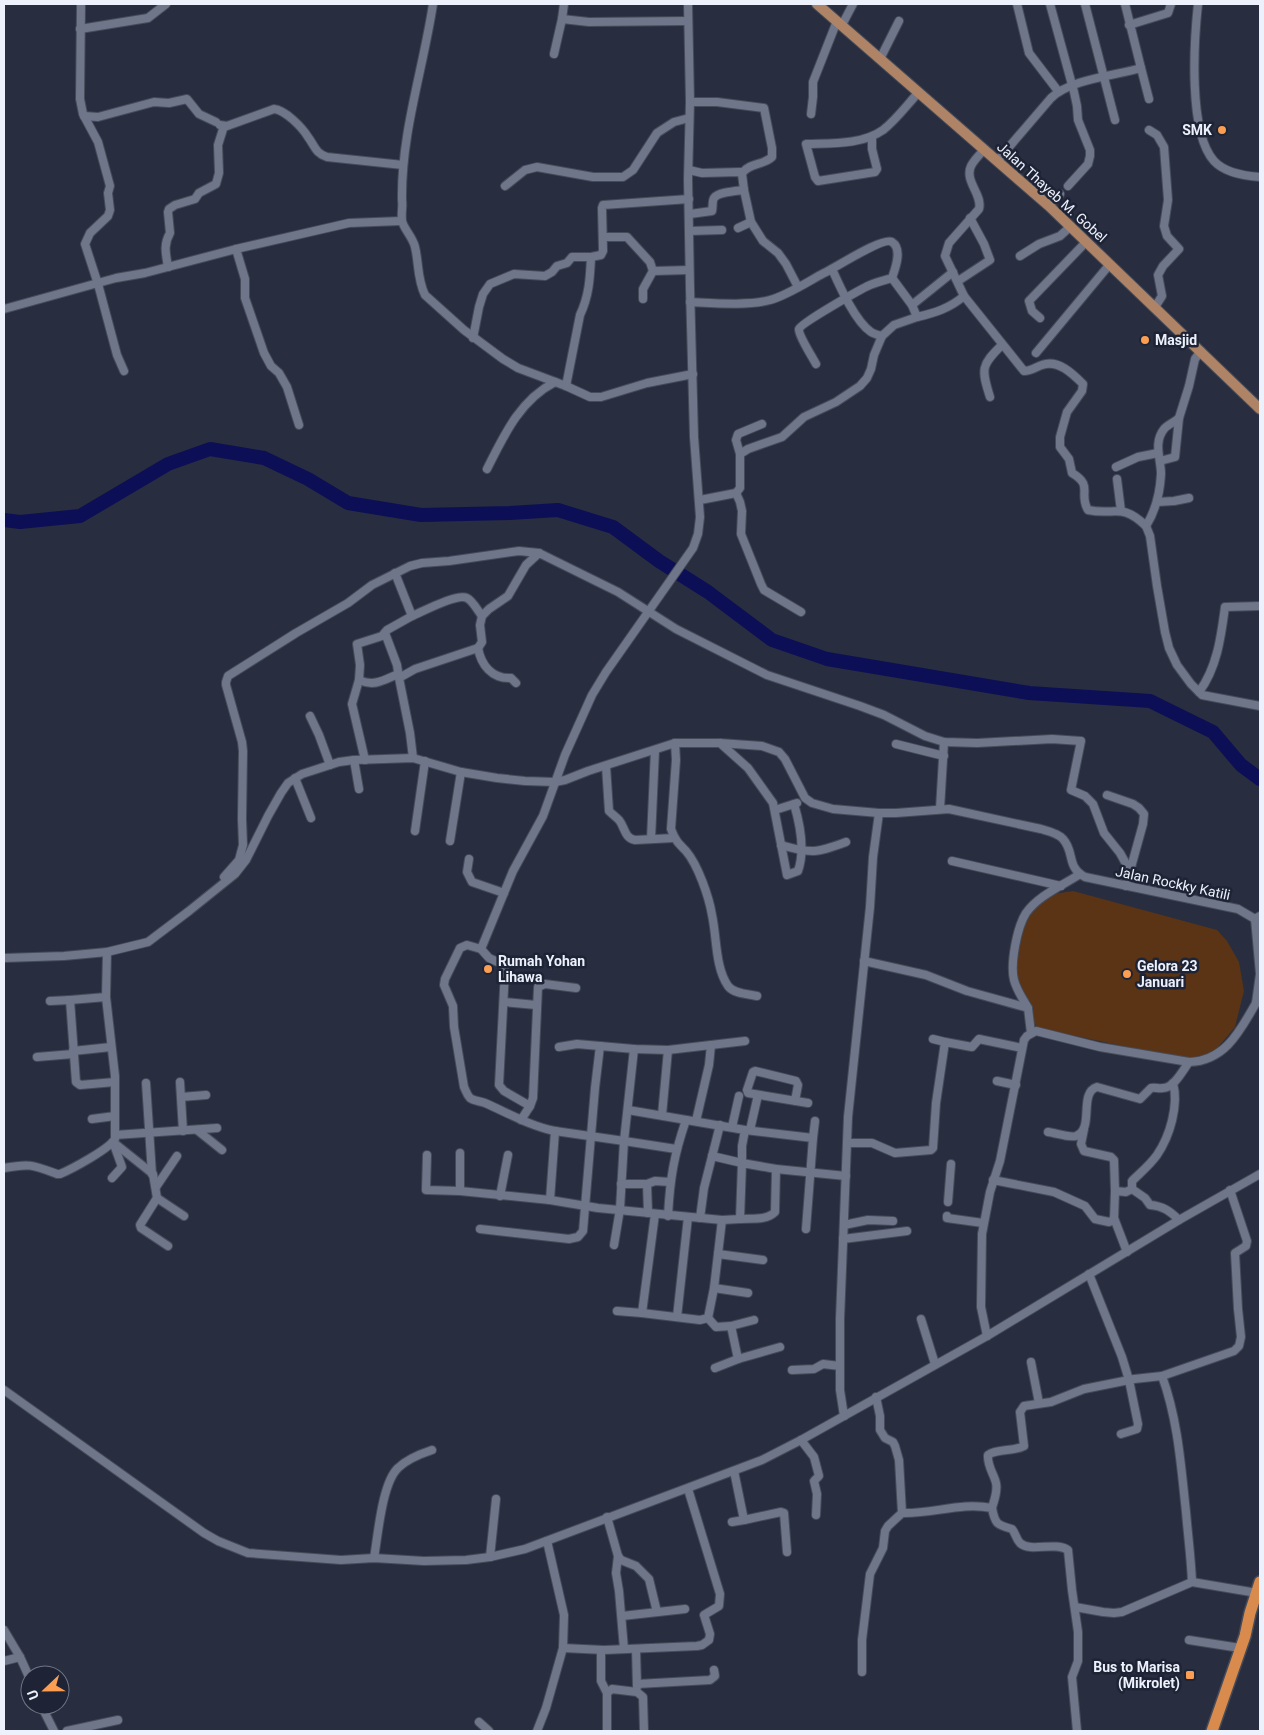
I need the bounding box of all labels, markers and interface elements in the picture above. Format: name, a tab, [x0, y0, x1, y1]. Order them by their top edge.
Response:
place label: SMK	[1182, 122, 1212, 138]
marker: SMK	[1216, 124, 1228, 136]
street label: Jalan Thayeb M. Gobel	[994, 139, 1110, 245]
place label: Masjid	[1155, 332, 1197, 348]
marker: Masjid	[1139, 334, 1151, 346]
street label: Jalan Rockky Katili	[1114, 863, 1232, 903]
place label: Rumah Yohan Lihawa	[498, 953, 585, 985]
place label: Gelora 23 Januari	[1137, 958, 1198, 990]
marker: Rumah Yohan Lihawa	[482, 963, 494, 975]
marker: Gelora 23 Januari	[1121, 968, 1133, 980]
place label: Bus to Marisa (Mikrolet)	[1093, 1659, 1180, 1692]
north arrow	[20, 1665, 70, 1715]
marker: Bus to Marisa (Mikrolet)	[1184, 1669, 1196, 1681]
text: U	[24, 1688, 42, 1702]

